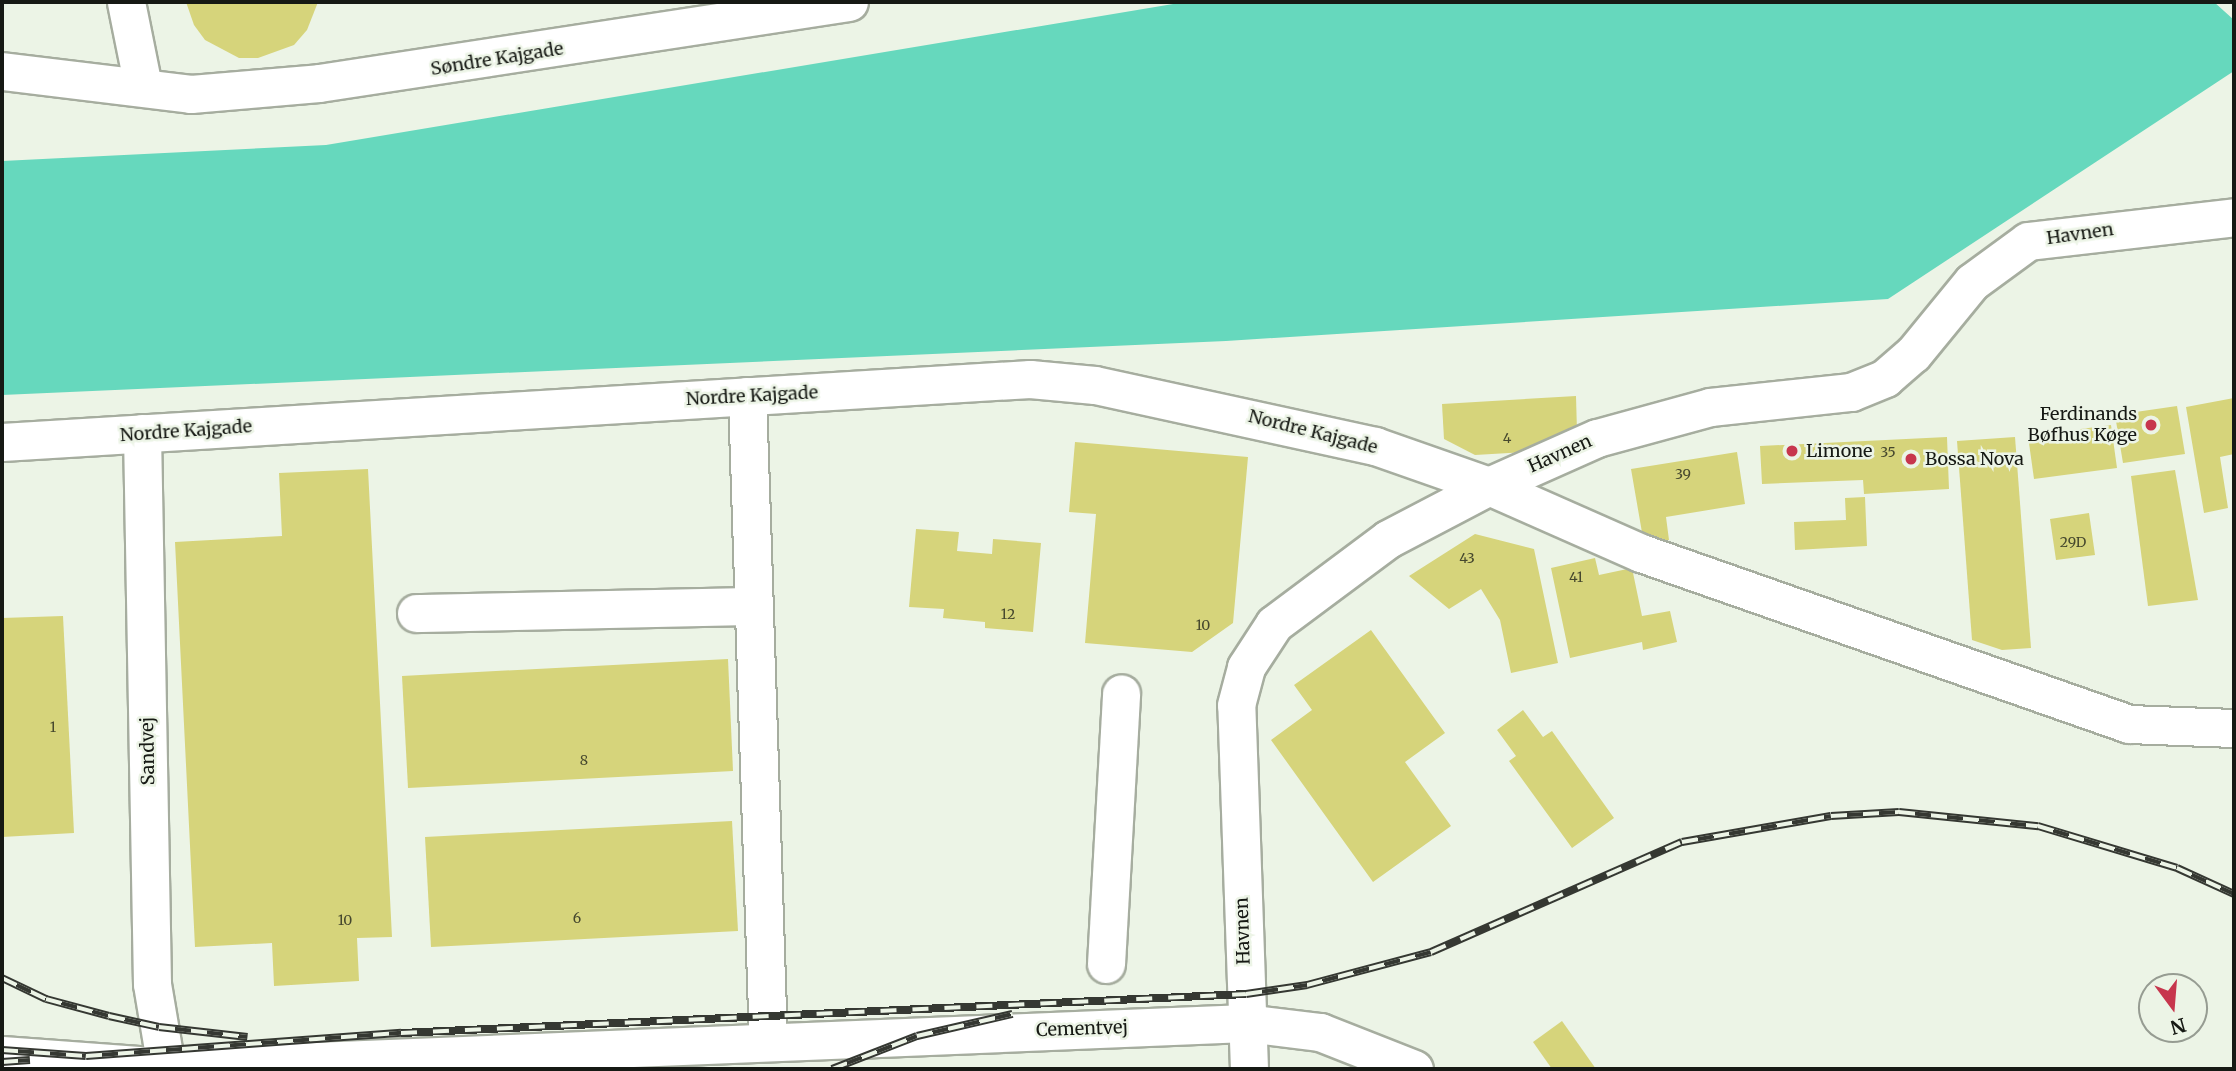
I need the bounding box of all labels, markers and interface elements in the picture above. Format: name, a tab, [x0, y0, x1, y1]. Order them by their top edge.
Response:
street label: Søndre Kajgade	[429, 38, 565, 80]
street label: Havnen	[2045, 219, 2115, 249]
street label: Nordre Kajgade	[685, 382, 819, 410]
place label: Ferdinands Bøfhus Køge	[2028, 404, 2137, 446]
street label: Nordre Kajgade	[1246, 405, 1380, 459]
street label: Nordre Kajgade	[119, 416, 253, 446]
marker: Ferdinands Bøfhus Køge	[2143, 417, 2159, 433]
house number: 4	[1503, 430, 1511, 446]
street label: Havnen	[1525, 430, 1595, 478]
place label: Limone	[1806, 440, 1872, 462]
marker: Limone	[1784, 443, 1800, 459]
house number: 35	[1880, 444, 1896, 460]
place label: Bossa Nova	[1925, 448, 2024, 470]
marker: Bossa Nova	[1903, 451, 1919, 467]
house number: 39	[1675, 466, 1691, 482]
house number: 29D	[2060, 534, 2086, 550]
house number: 43	[1459, 550, 1475, 566]
house number: 41	[1569, 569, 1583, 585]
house number: 12	[1001, 606, 1015, 622]
house number: 10	[1196, 617, 1210, 633]
street label: Sandvej	[137, 717, 159, 785]
house number: 1	[50, 719, 56, 735]
house number: 8	[580, 752, 588, 768]
street label: Havnen	[1231, 897, 1255, 965]
house number: 6	[573, 910, 581, 926]
house number: 10	[338, 912, 352, 928]
north arrow	[2138, 973, 2208, 1043]
text: N	[2168, 1013, 2189, 1040]
street label: Cementvej	[1036, 1017, 1128, 1041]

